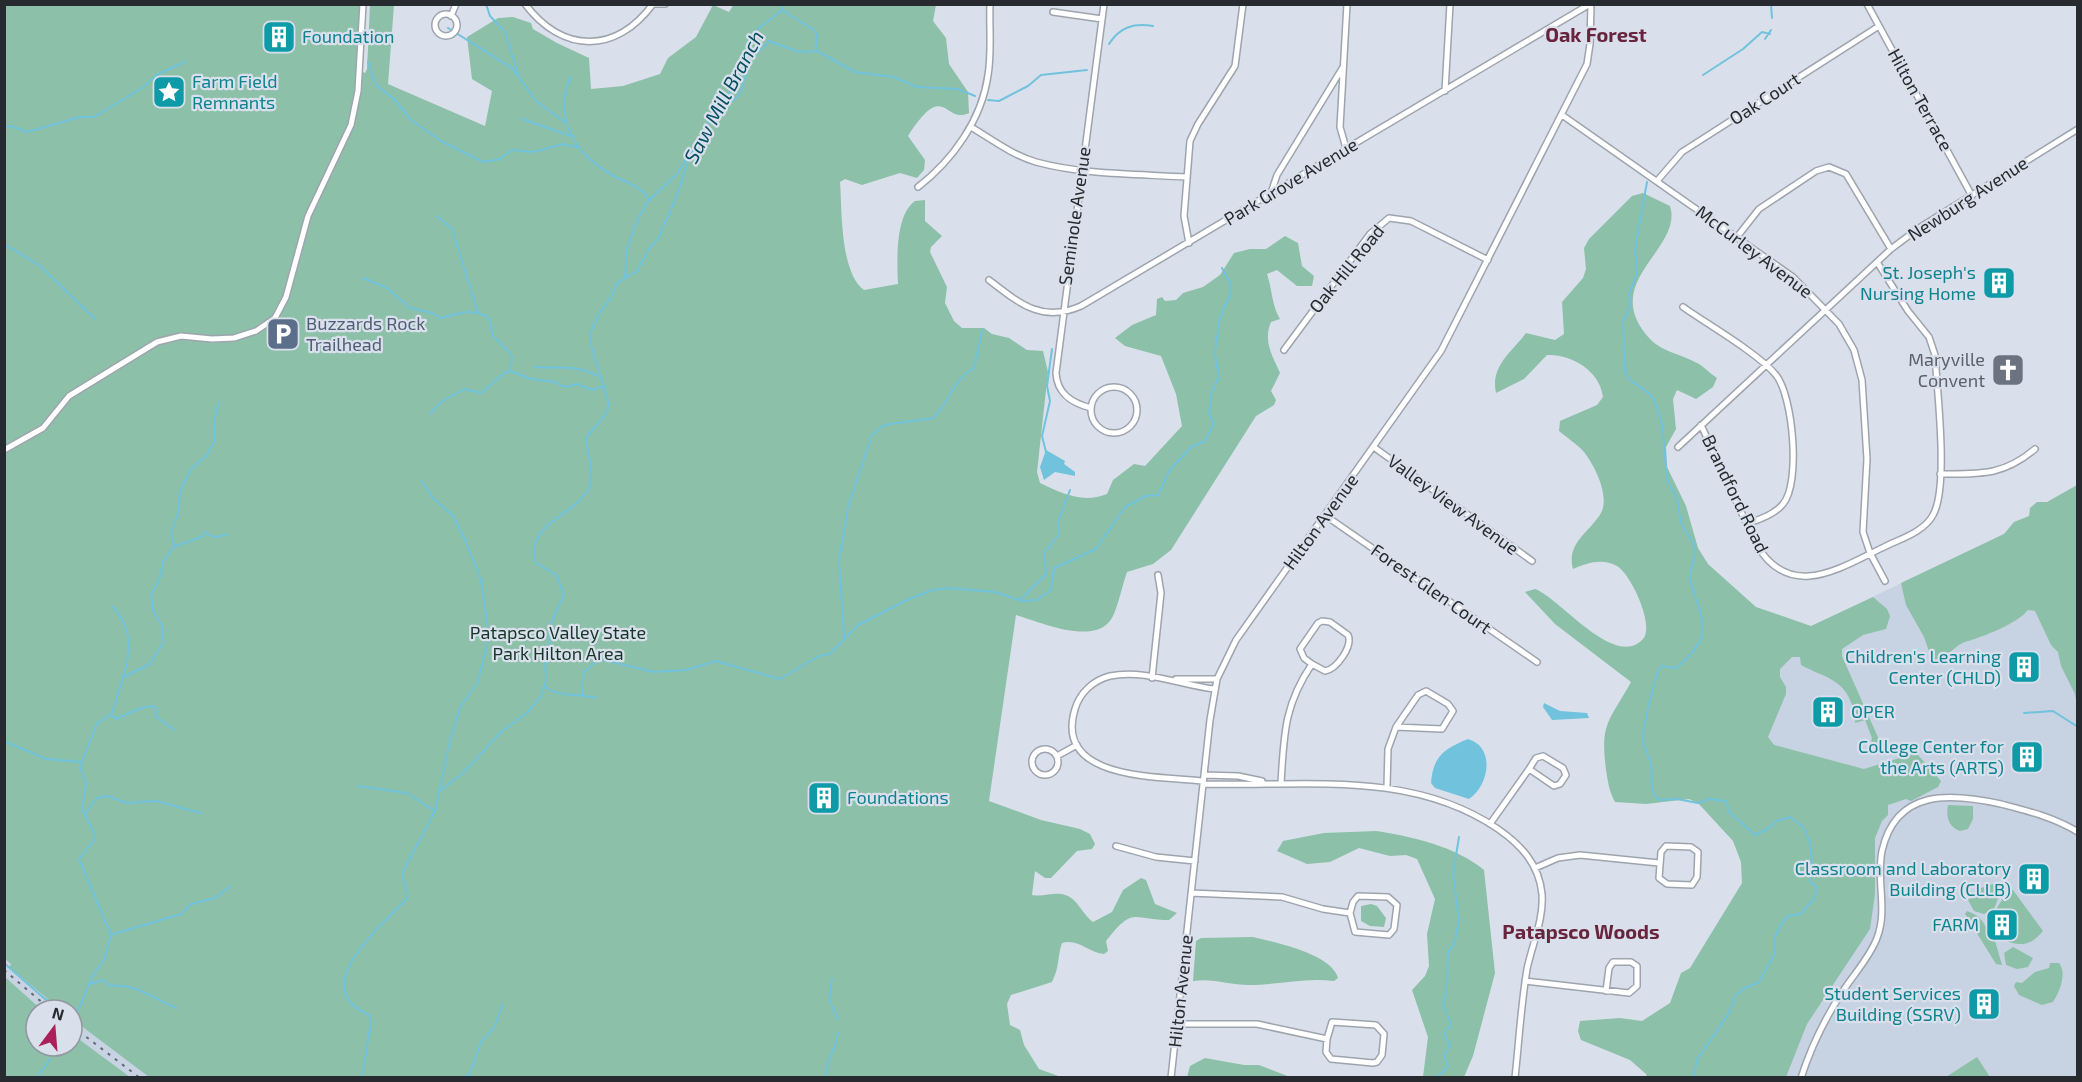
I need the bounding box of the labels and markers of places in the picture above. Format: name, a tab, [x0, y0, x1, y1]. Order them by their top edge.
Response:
building icon: Foundation	[261, 19, 297, 55]
place label: Foundation	[302, 25, 395, 47]
place label: Farm Field Remnants	[192, 70, 278, 113]
place icon: Farm Field Remnants	[151, 74, 187, 110]
place label: St. Joseph's Nursing Home	[1860, 261, 1976, 304]
building icon: St. Joseph's Nursing Home	[1981, 265, 2017, 301]
place label: Buzzards Rock Trailhead	[306, 312, 425, 355]
parking icon: Buzzards Rock Trailhead	[265, 316, 301, 352]
place label: Maryville Convent	[1908, 348, 1985, 391]
church icon: Maryville Convent	[1990, 352, 2026, 388]
place label: Children's Learning Center (CHLD)	[1845, 645, 2001, 688]
building icon: Children's Learning Center (CHLD)	[2006, 649, 2042, 685]
building icon: OPER	[1810, 694, 1846, 730]
place label: OPER	[1851, 700, 1895, 722]
place label: College Center for the Arts (ARTS)	[1858, 735, 2004, 778]
building icon: College Center for the Arts (ARTS)	[2009, 739, 2045, 775]
building icon: Foundations	[806, 780, 842, 816]
place label: Foundations	[847, 786, 949, 808]
place label: Classroom and Laboratory Building (CLLB)	[1795, 857, 2011, 900]
building icon: Classroom and Laboratory Building (CLLB)	[2016, 861, 2052, 897]
building icon: FARM	[1984, 907, 2020, 943]
place label: FARM	[1932, 913, 1979, 935]
place label: Student Services Building (SSRV)	[1824, 982, 1961, 1025]
building icon: Student Services Building (SSRV)	[1966, 986, 2002, 1022]

